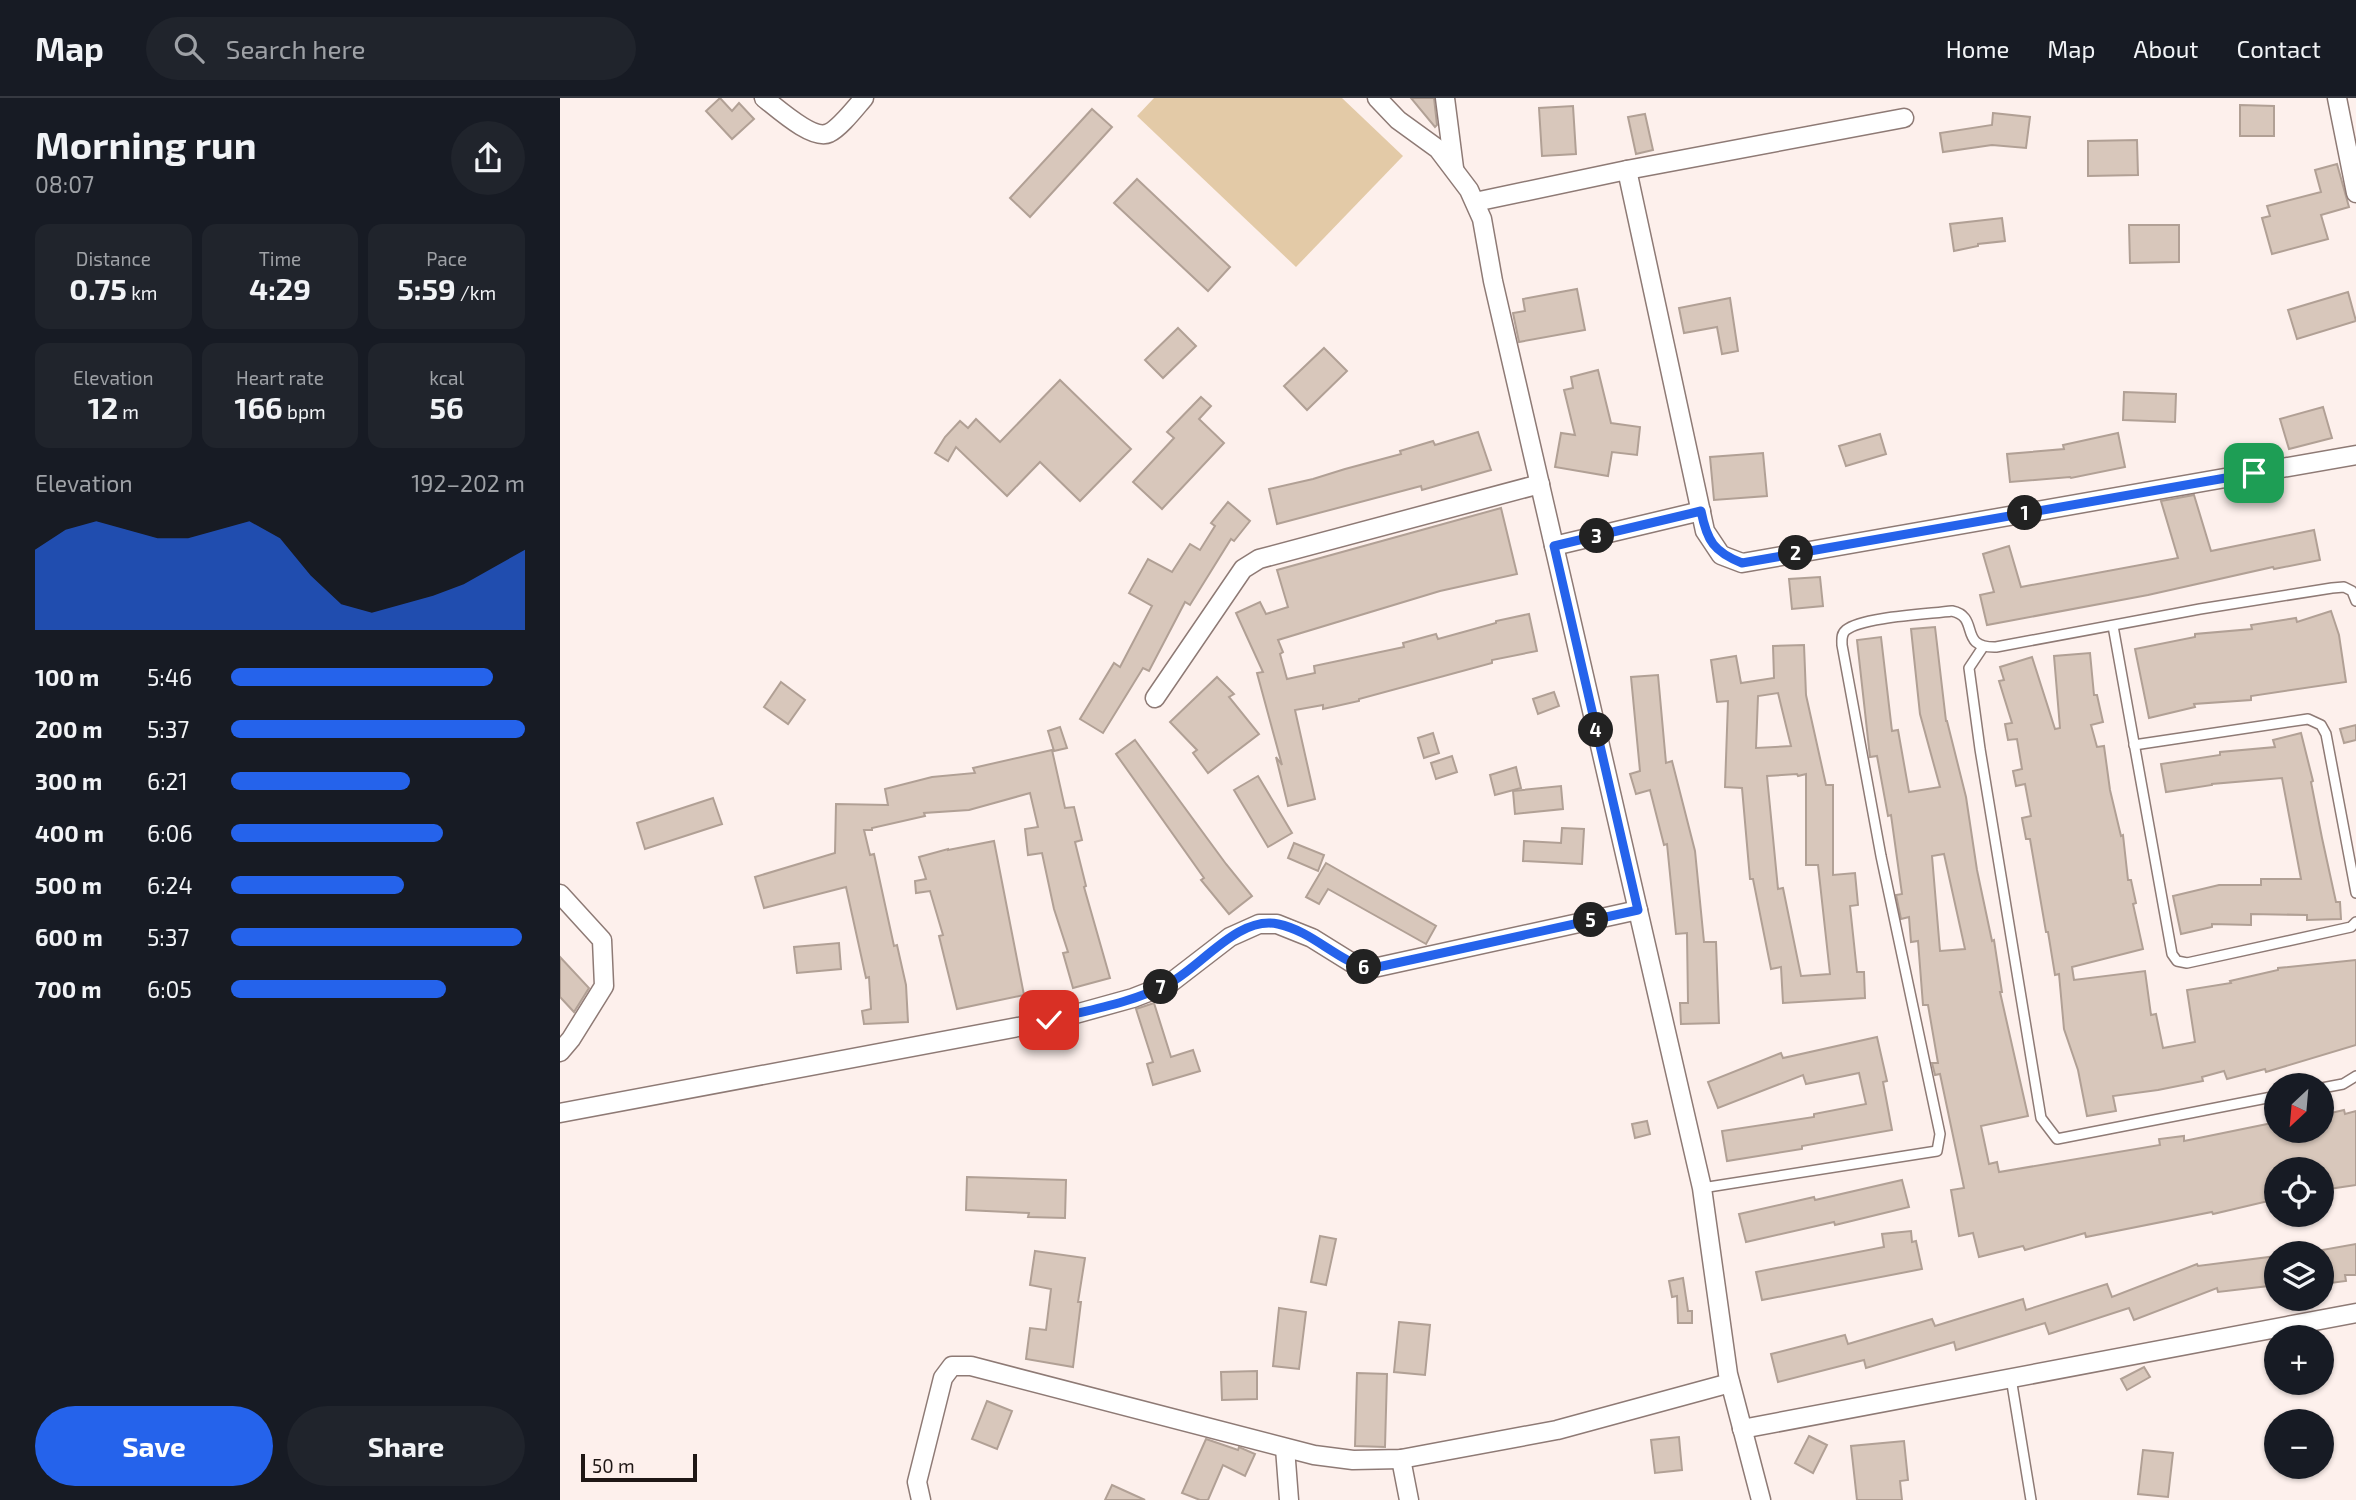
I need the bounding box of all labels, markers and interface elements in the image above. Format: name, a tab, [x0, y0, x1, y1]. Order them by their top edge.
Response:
search box	[146, 17, 636, 80]
text: Map	[35, 28, 104, 68]
icon: search	[170, 29, 208, 67]
text: Search here	[226, 33, 365, 64]
text: Home	[1946, 34, 2009, 63]
text: Map	[2047, 34, 2095, 63]
text: About	[2133, 34, 2199, 63]
text: Contact	[2237, 34, 2321, 63]
text: Morning run	[35, 121, 256, 167]
button: share	[451, 121, 525, 195]
text: 08:07	[35, 170, 94, 198]
text: Distance	[76, 247, 151, 270]
text: Time	[259, 247, 301, 270]
text: Pace	[426, 247, 467, 270]
text: 0.75	[69, 270, 127, 306]
text: 4:29	[249, 270, 311, 306]
text: 5:59	[397, 270, 456, 306]
text: km	[127, 281, 157, 304]
text: /km	[456, 281, 496, 304]
text: Elevation	[73, 366, 154, 389]
text: Heart rate	[236, 366, 324, 389]
text: kcal	[429, 366, 464, 389]
text: 12	[88, 389, 118, 425]
text: 166	[234, 389, 283, 425]
text: 56	[430, 389, 464, 425]
text: m	[118, 400, 139, 423]
text: bpm	[283, 400, 326, 423]
pin	[2224, 443, 2284, 503]
icon: arrive	[2235, 454, 2273, 492]
text: Elevation	[35, 469, 133, 497]
text: 192–202 m	[411, 469, 525, 497]
pin: 1	[2008, 496, 2042, 530]
text: 1	[2020, 501, 2029, 524]
pin: 3	[1580, 518, 1614, 554]
text: 3	[1591, 524, 1602, 547]
pin: 2	[1778, 536, 1814, 570]
text: 2	[1790, 541, 1801, 564]
text: 100 m	[35, 663, 99, 691]
text: 5:46	[147, 663, 192, 691]
pin: 4	[1578, 712, 1614, 748]
text: 200 m	[35, 715, 103, 743]
text: 5:37	[147, 715, 189, 743]
text: 4	[1589, 718, 1602, 741]
text: 300 m	[35, 767, 102, 795]
text: 6:21	[147, 767, 188, 795]
text: 400 m	[35, 819, 104, 847]
text: 6:06	[147, 819, 193, 847]
text: 500 m	[35, 871, 102, 899]
text: 6:24	[147, 871, 193, 899]
pin: 5	[1574, 902, 1608, 938]
text: 5	[1585, 908, 1596, 931]
text: 600 m	[35, 923, 103, 951]
text: 5:37	[147, 923, 189, 951]
pin: 6	[1346, 950, 1382, 984]
text: 6	[1358, 955, 1369, 978]
pin: 7	[1144, 970, 1178, 1004]
text: 700 m	[35, 975, 101, 1003]
text: 6:05	[147, 975, 192, 1003]
text: 7	[1155, 975, 1166, 998]
pin	[1019, 990, 1079, 1050]
icon: check	[1030, 1001, 1068, 1039]
north arrow	[2264, 1073, 2334, 1143]
map controls	[2264, 1073, 2334, 1479]
button: locate	[2264, 1157, 2334, 1227]
button: layers	[2264, 1241, 2334, 1311]
button: +	[2264, 1325, 2334, 1395]
button: Save	[35, 1406, 273, 1486]
button: Share	[287, 1406, 525, 1486]
button: −	[2264, 1409, 2334, 1479]
scale bar	[581, 1451, 696, 1483]
text: 50 m	[592, 1454, 635, 1477]

